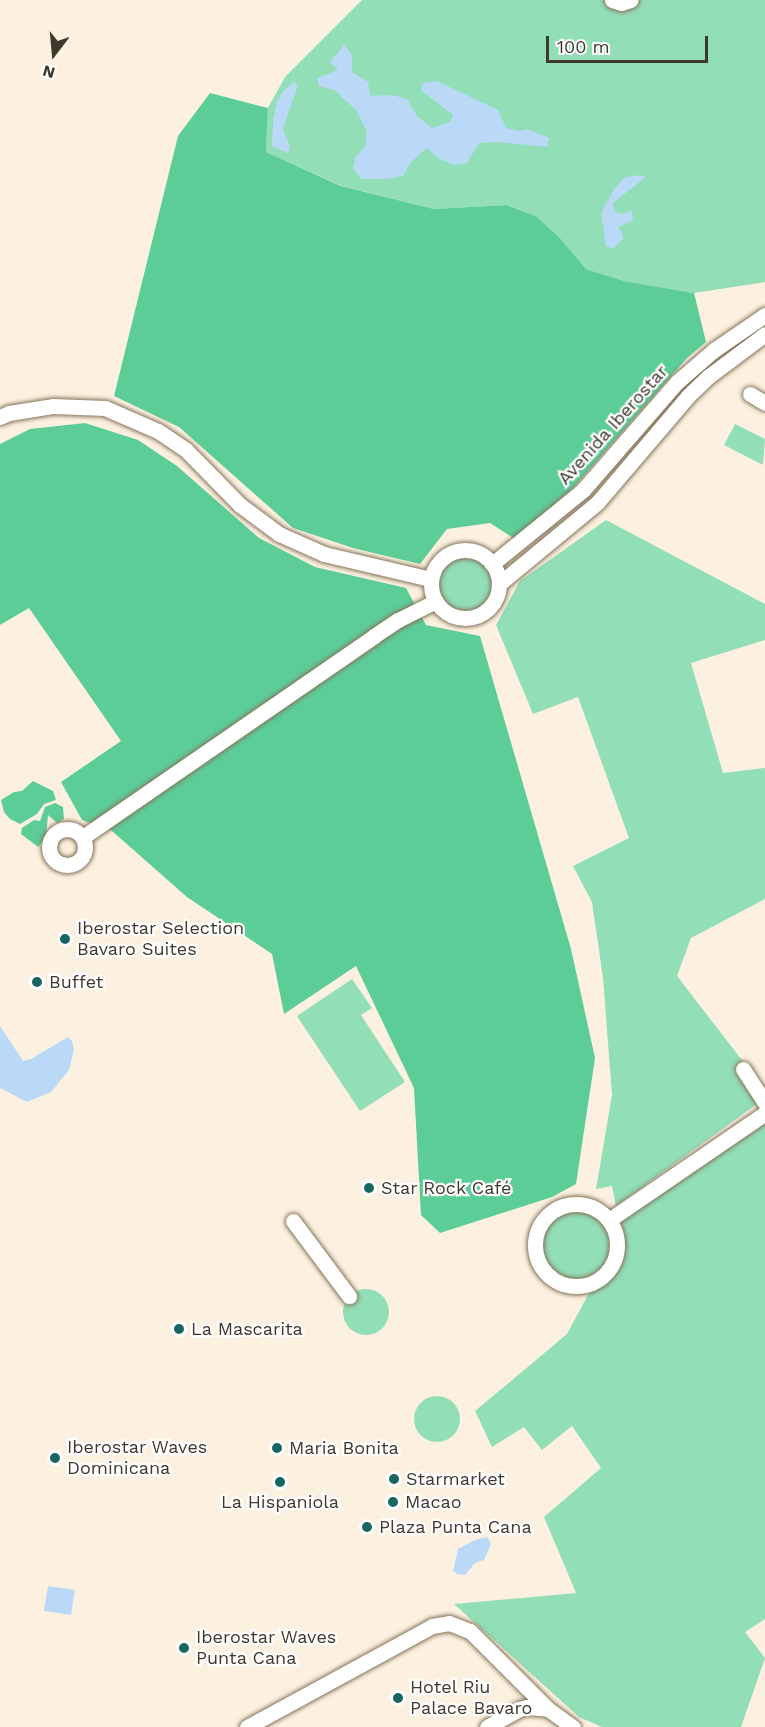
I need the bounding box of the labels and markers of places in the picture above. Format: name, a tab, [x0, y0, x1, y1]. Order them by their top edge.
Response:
place label: Iberostar Selection Bavaro Suites	[77, 918, 245, 960]
marker: Iberostar Selection Bavaro Suites	[58, 932, 72, 946]
place label: Buffet	[49, 971, 103, 993]
marker: Buffet	[30, 975, 44, 989]
place label: Star Rock Café	[381, 1177, 512, 1199]
marker: Star Rock Café	[362, 1181, 376, 1195]
place label: La Mascarita	[191, 1318, 303, 1340]
marker: La Mascarita	[172, 1322, 186, 1336]
place label: Iberostar Waves Dominicana	[67, 1437, 208, 1480]
place label: Maria Bonita	[289, 1437, 399, 1459]
marker: Maria Bonita	[270, 1441, 284, 1455]
marker: Iberostar Waves Dominicana	[48, 1451, 62, 1465]
place label: Starmarket	[406, 1468, 505, 1490]
marker: Starmarket	[387, 1472, 401, 1486]
marker: La Hispaniola	[273, 1475, 287, 1489]
place label: La Hispaniola	[221, 1491, 339, 1513]
place label: Macao	[405, 1491, 462, 1513]
marker: Macao	[386, 1495, 400, 1509]
place label: Plaza Punta Cana	[379, 1516, 532, 1538]
marker: Plaza Punta Cana	[360, 1520, 374, 1534]
place label: Iberostar Waves Punta Cana	[196, 1627, 337, 1670]
marker: Iberostar Waves Punta Cana	[177, 1641, 191, 1655]
place label: Hotel Riu Palace Bavaro	[410, 1677, 532, 1720]
marker: Hotel Riu Palace Bavaro	[391, 1691, 405, 1705]

